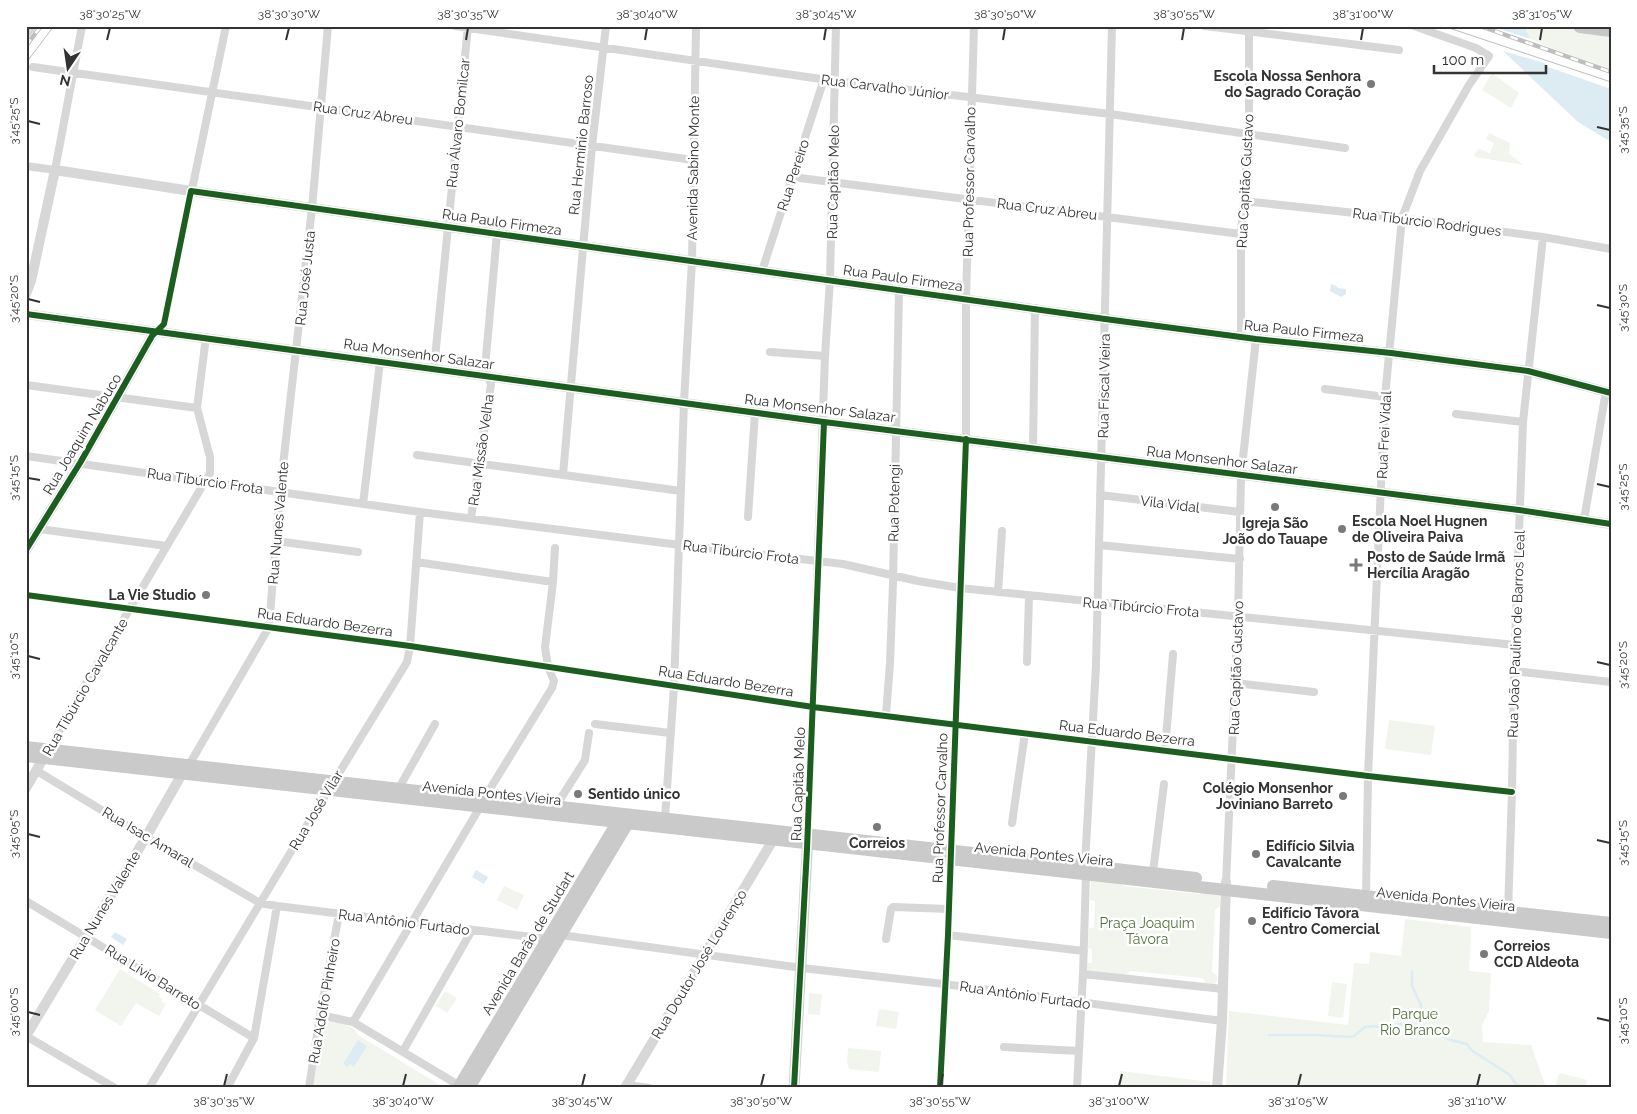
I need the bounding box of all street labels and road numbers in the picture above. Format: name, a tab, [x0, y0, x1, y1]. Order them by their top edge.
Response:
street label: Rua Álvaro Bomilcar	[442, 57, 473, 189]
street label: Rua Carvalho Júnior	[820, 71, 950, 103]
street label: Rua Hermínio Barroso	[566, 74, 596, 216]
street label: Avenida Sabino Monte	[684, 95, 702, 241]
street label: Rua Cruz Abreu	[312, 98, 414, 128]
street label: Rua Professor Carvalho	[960, 107, 978, 257]
street label: Rua Capitão Gustavo	[1233, 113, 1257, 249]
street label: Rua Capitão Melo	[824, 125, 842, 239]
street label: Rua Pereiro	[774, 137, 812, 213]
street label: Rua Cruz Abreu	[996, 195, 1098, 223]
street label: Rua Tibúrcio Rodrigues	[1352, 205, 1503, 239]
street label: Rua Paulo Firmeza	[441, 206, 563, 238]
street label: Rua José Justa	[292, 230, 318, 326]
street label: Rua Paulo Firmeza	[842, 262, 964, 294]
street label: Rua Paulo Firmeza	[1243, 317, 1365, 345]
street label: Rua Fiscal Vieira	[1095, 333, 1113, 439]
street label: Rua Monsenhor Salazar	[343, 336, 495, 373]
street label: Rua Joaquim Nabuco	[39, 371, 125, 497]
street label: Rua Frei Vidal	[1374, 390, 1394, 479]
street label: Rua Monsenhor Salazar	[744, 391, 896, 425]
street label: Rua Missão Velha	[465, 393, 497, 507]
street label: Rua Monsenhor Salazar	[1146, 443, 1298, 477]
street label: Rua Nunes Valente	[265, 461, 291, 585]
street label: Rua Potengi	[885, 464, 903, 542]
street label: Rua Tibúrcio Frota	[146, 465, 264, 497]
street label: Vila Vidal	[1139, 492, 1201, 516]
street label: Rua João Paulino de Barros Leal	[1504, 530, 1528, 738]
street label: Rua Tibúrcio Frota	[682, 537, 800, 567]
street label: Rua Tibúrcio Frota	[1082, 594, 1200, 620]
street label: Rua Capitão Gustavo	[1226, 601, 1246, 735]
street label: Rua Eduardo Bezerra	[256, 605, 394, 639]
street label: Rua Tibúrcio Cavalcante	[39, 615, 131, 759]
street label: Rua Eduardo Bezerra	[657, 662, 795, 700]
street label: Rua Eduardo Bezerra	[1058, 717, 1196, 749]
street label: Rua Capitão Melo	[788, 727, 808, 841]
street label: Rua Professor Carvalho	[929, 733, 951, 883]
street label: Rua José Vilar	[286, 767, 346, 853]
street label: Avenida Pontes Vieira	[422, 778, 562, 808]
street label: Rua Isac Amaral	[100, 804, 197, 871]
street label: Avenida Pontes Vieira	[974, 839, 1114, 869]
street label: Rua Nunes Valente	[66, 848, 144, 962]
street label: Avenida Barão de Studart	[479, 868, 577, 1018]
street label: Avenida Pontes Vieira	[1376, 884, 1516, 914]
street label: Rua Doutor José Lourenço	[648, 887, 750, 1041]
street label: Rua Antônio Furtado	[337, 906, 471, 938]
street label: Rua Adolfo Pinheiro	[305, 937, 343, 1065]
street label: Rua Lívio Barreto	[102, 941, 204, 1013]
street label: Rua Antônio Furtado	[958, 978, 1092, 1012]

